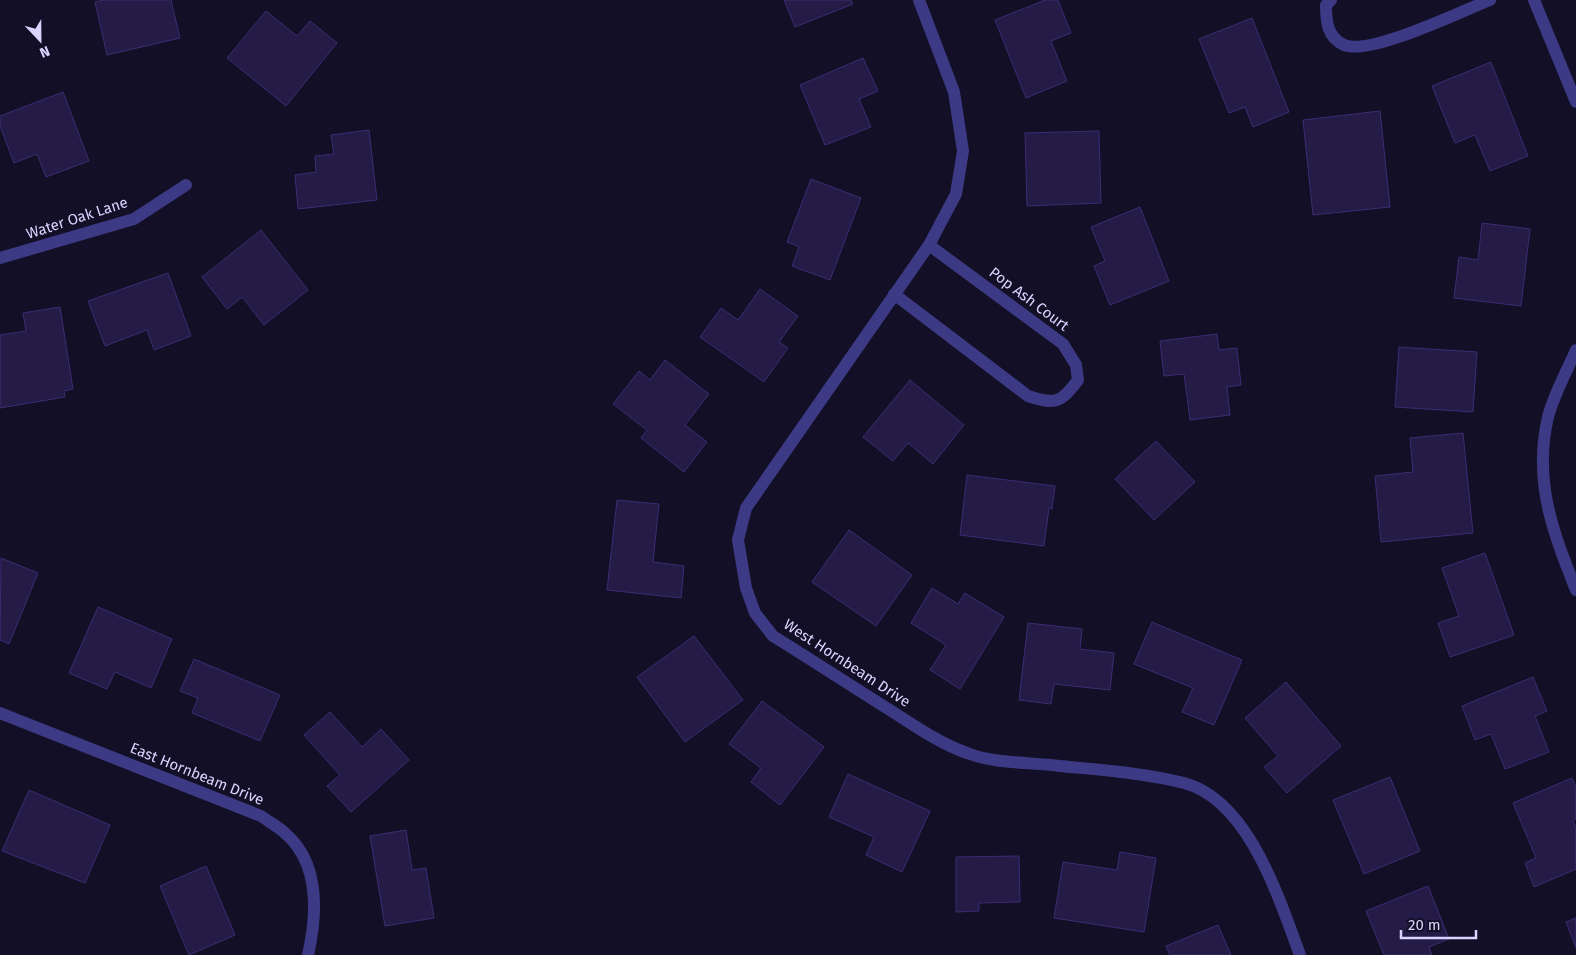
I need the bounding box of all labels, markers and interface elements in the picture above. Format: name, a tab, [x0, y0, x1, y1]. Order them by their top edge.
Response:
north arrow	[15, 15, 65, 65]
text: N	[37, 42, 52, 61]
street label: Water Oak Lane	[24, 193, 130, 243]
street label: Pop Ash Court	[986, 263, 1073, 335]
street label: West Hornbeam Drive	[780, 615, 914, 711]
street label: East Hornbeam Drive	[127, 739, 267, 809]
scale bar	[1401, 908, 1476, 940]
text: 20 m	[1408, 916, 1441, 934]

